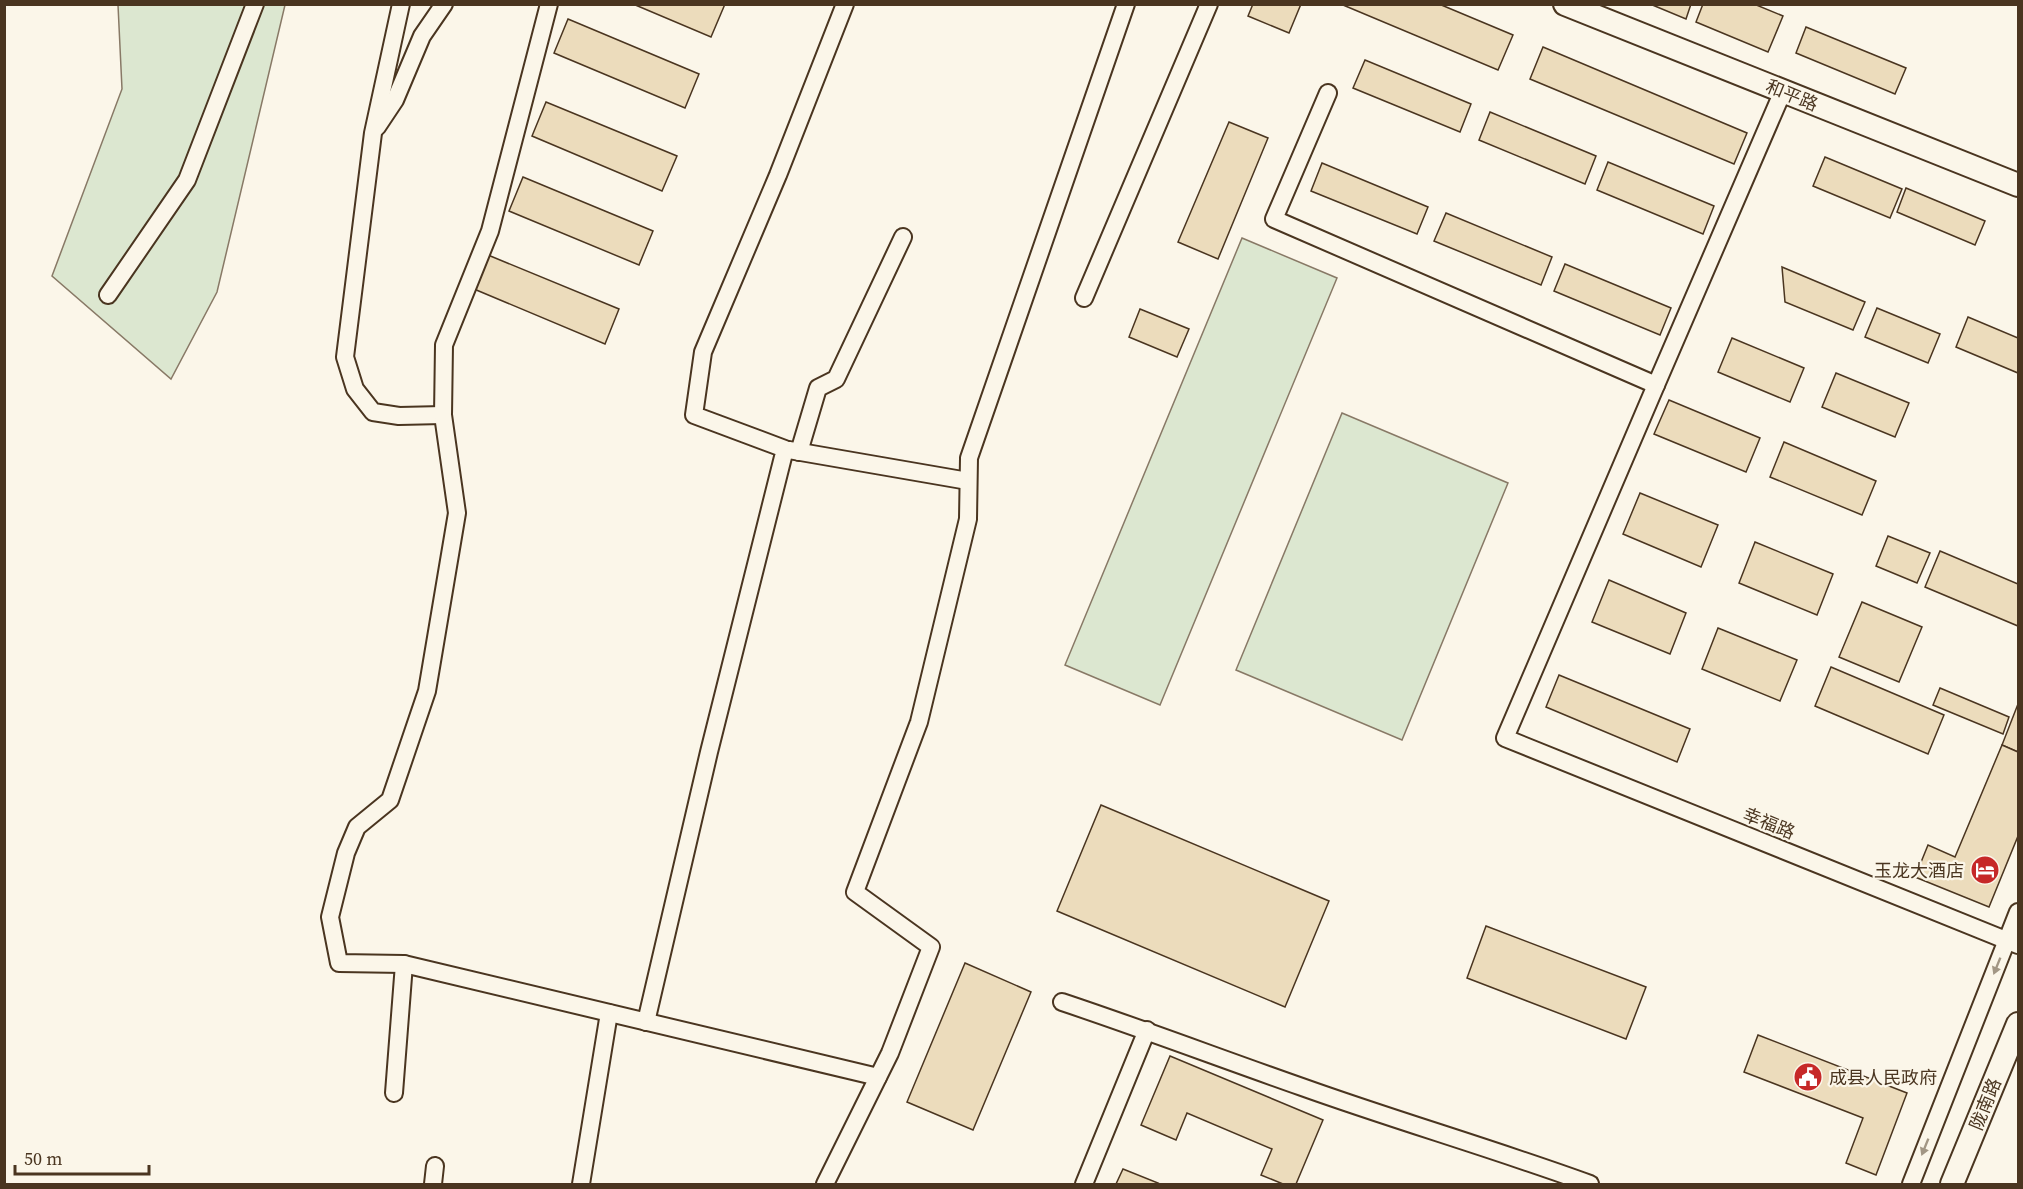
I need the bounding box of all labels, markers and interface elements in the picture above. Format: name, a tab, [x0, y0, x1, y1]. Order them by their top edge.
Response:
street label: 和平路	[1762, 73, 1822, 117]
street label: 幸福路	[1739, 801, 1799, 845]
hotel icon: 玉龙大酒店	[1969, 854, 2001, 886]
place label: 玉龙大酒店	[1874, 858, 1964, 883]
one-way arrow	[1992, 957, 2001, 975]
public building icon: 成县人民政府	[1792, 1061, 1824, 1093]
place label: 成县人民政府	[1829, 1065, 1937, 1090]
street label: 陇南路	[1963, 1074, 2007, 1134]
scale bar	[15, 1138, 148, 1176]
one-way arrow	[1920, 1139, 1930, 1157]
text: 50 m	[24, 1146, 62, 1171]

